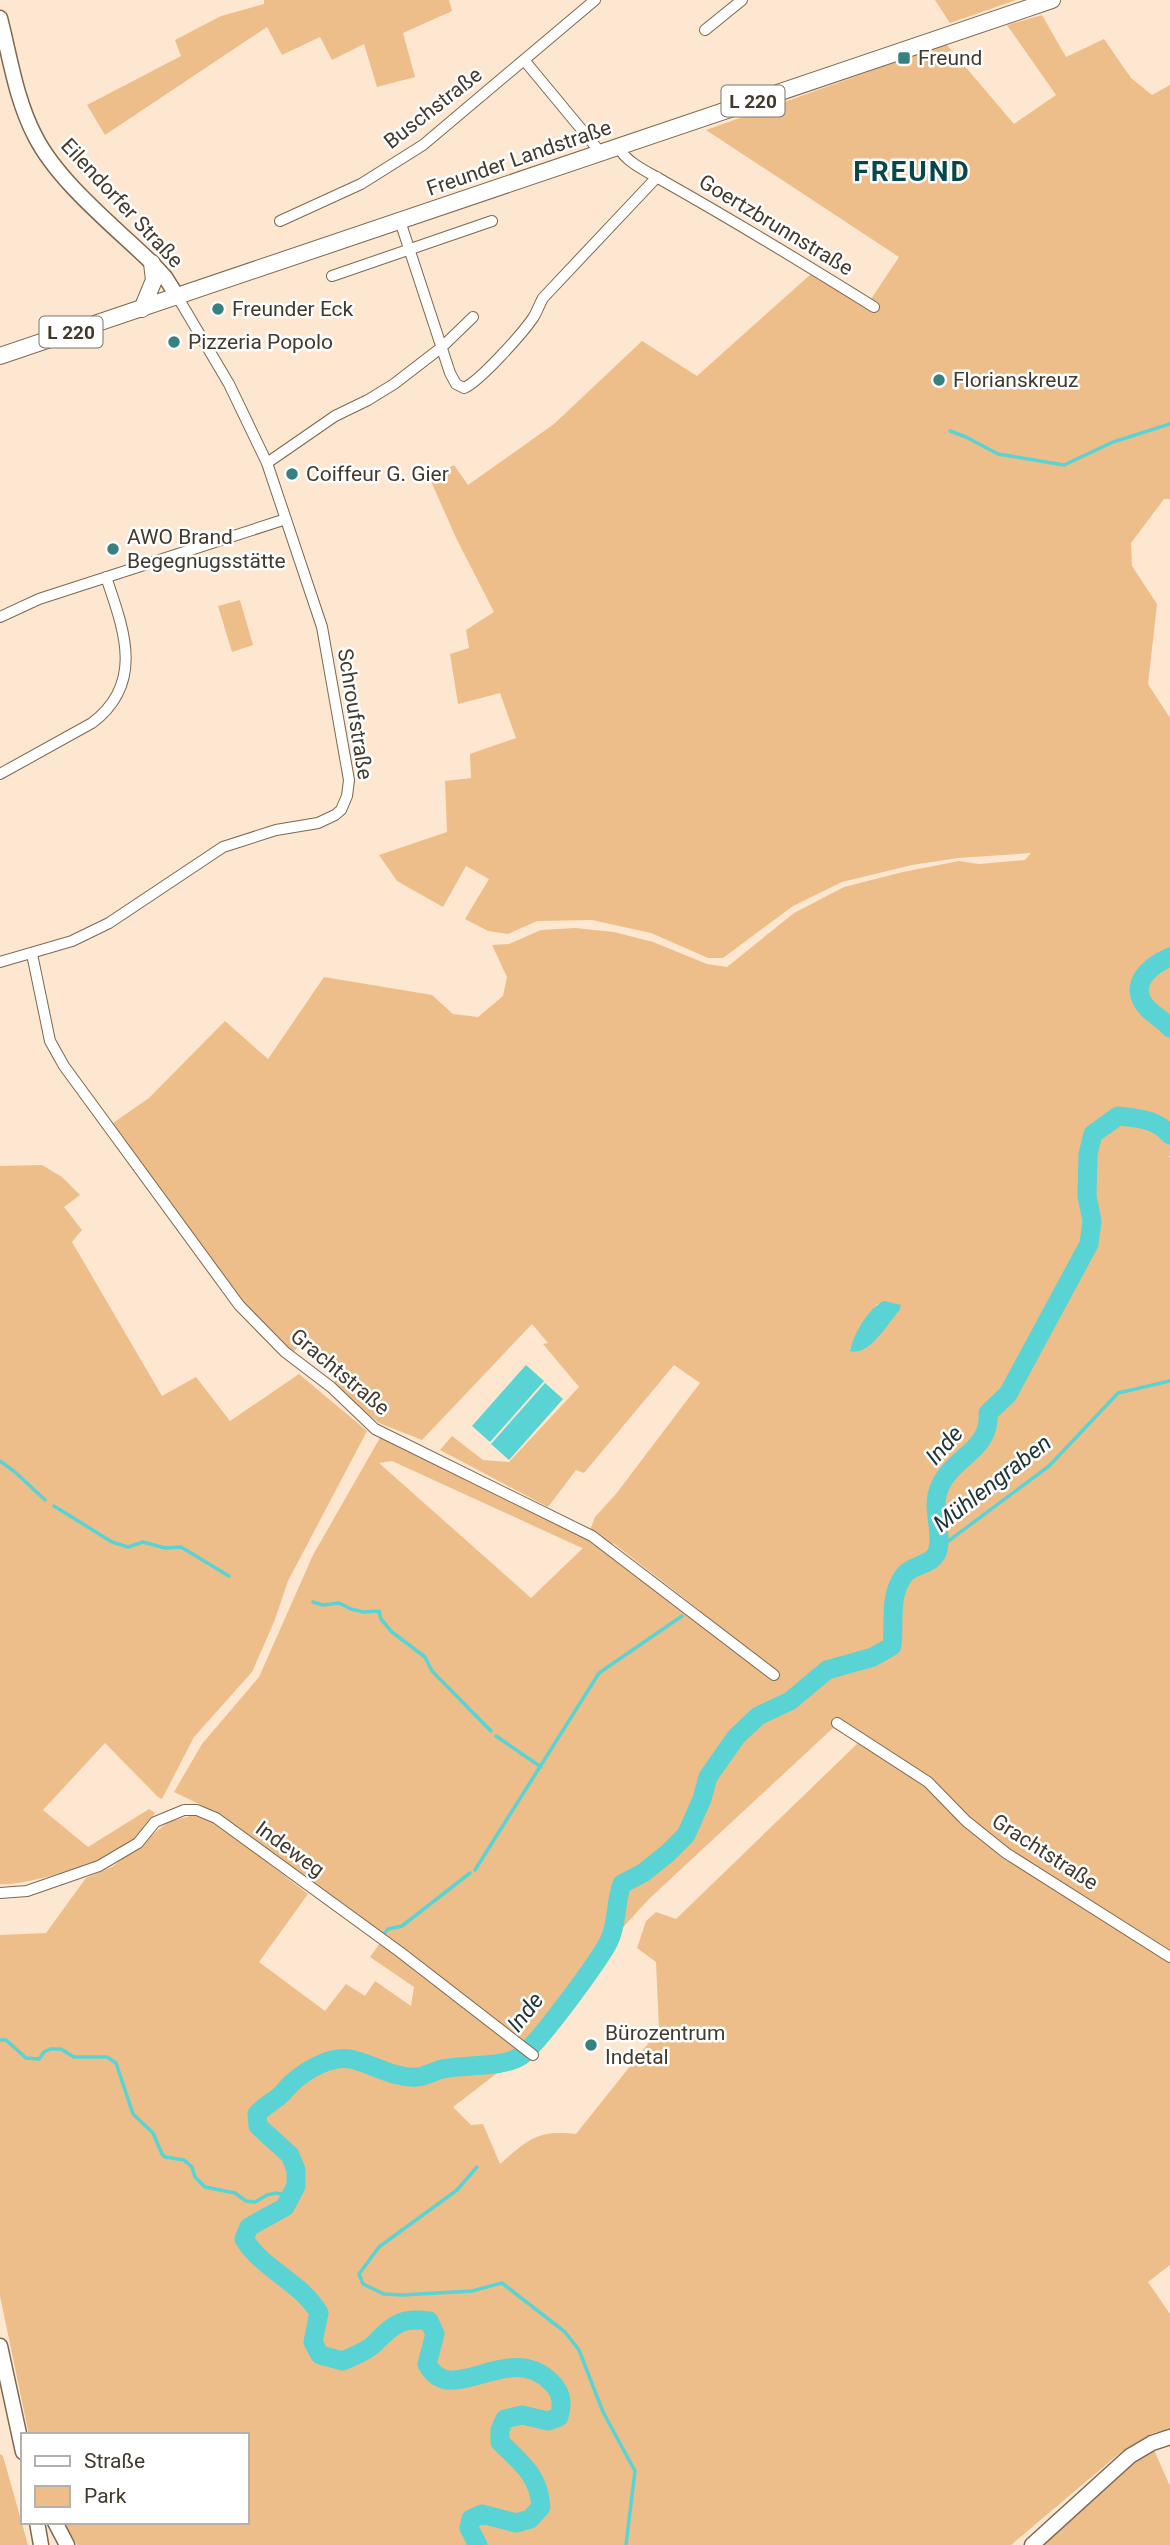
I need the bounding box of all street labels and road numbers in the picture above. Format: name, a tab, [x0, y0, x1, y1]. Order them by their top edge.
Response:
street label: Buschstraße	[379, 62, 487, 154]
road number: L 220	[722, 86, 784, 116]
street label: Freunder Landstraße	[424, 115, 614, 201]
street label: Eilendorfer Straße	[56, 134, 188, 272]
street label: Goertzbrunnstraße	[695, 170, 857, 280]
road number: L 220	[40, 316, 102, 348]
street label: Schroufstraße	[333, 647, 377, 781]
street label: Grachtstraße	[286, 1324, 394, 1420]
street label: Grachtstraße	[988, 1809, 1102, 1895]
street label: Indeweg	[251, 1816, 329, 1882]

